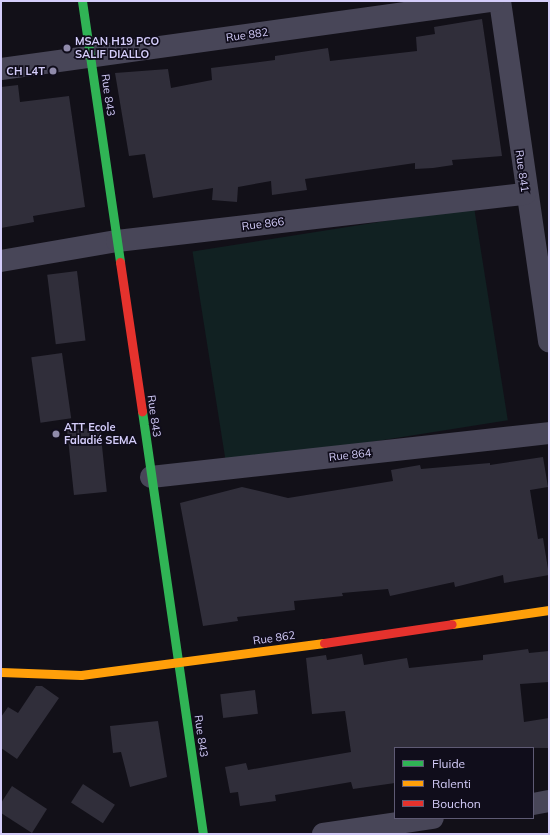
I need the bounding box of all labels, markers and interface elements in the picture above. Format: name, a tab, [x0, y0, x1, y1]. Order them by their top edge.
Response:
street label: Rue 882	[225, 25, 269, 45]
place label: MSAN H19 PCO SALIF DIALLO	[75, 35, 159, 61]
marker: MSAN H19 PCO SALIF DIALLO	[62, 43, 72, 53]
place label: CH L4T	[6, 64, 45, 78]
marker: CH L4T	[48, 66, 58, 76]
street label: Rue 843	[98, 73, 118, 117]
street label: Rue 841	[512, 149, 532, 193]
street label: Rue 866	[241, 215, 285, 233]
street label: Rue 843	[144, 394, 164, 438]
place label: ATT Ecole Faladié SEMA	[64, 421, 137, 447]
marker: ATT Ecole Faladié SEMA	[51, 429, 61, 439]
street label: Rue 864	[328, 446, 372, 464]
street label: Rue 862	[252, 628, 296, 648]
street label: Rue 843	[191, 714, 211, 758]
legend	[394, 747, 534, 819]
text: Fluide	[432, 756, 465, 771]
text: Ralenti	[432, 776, 471, 791]
text: Bouchon	[432, 796, 481, 811]

